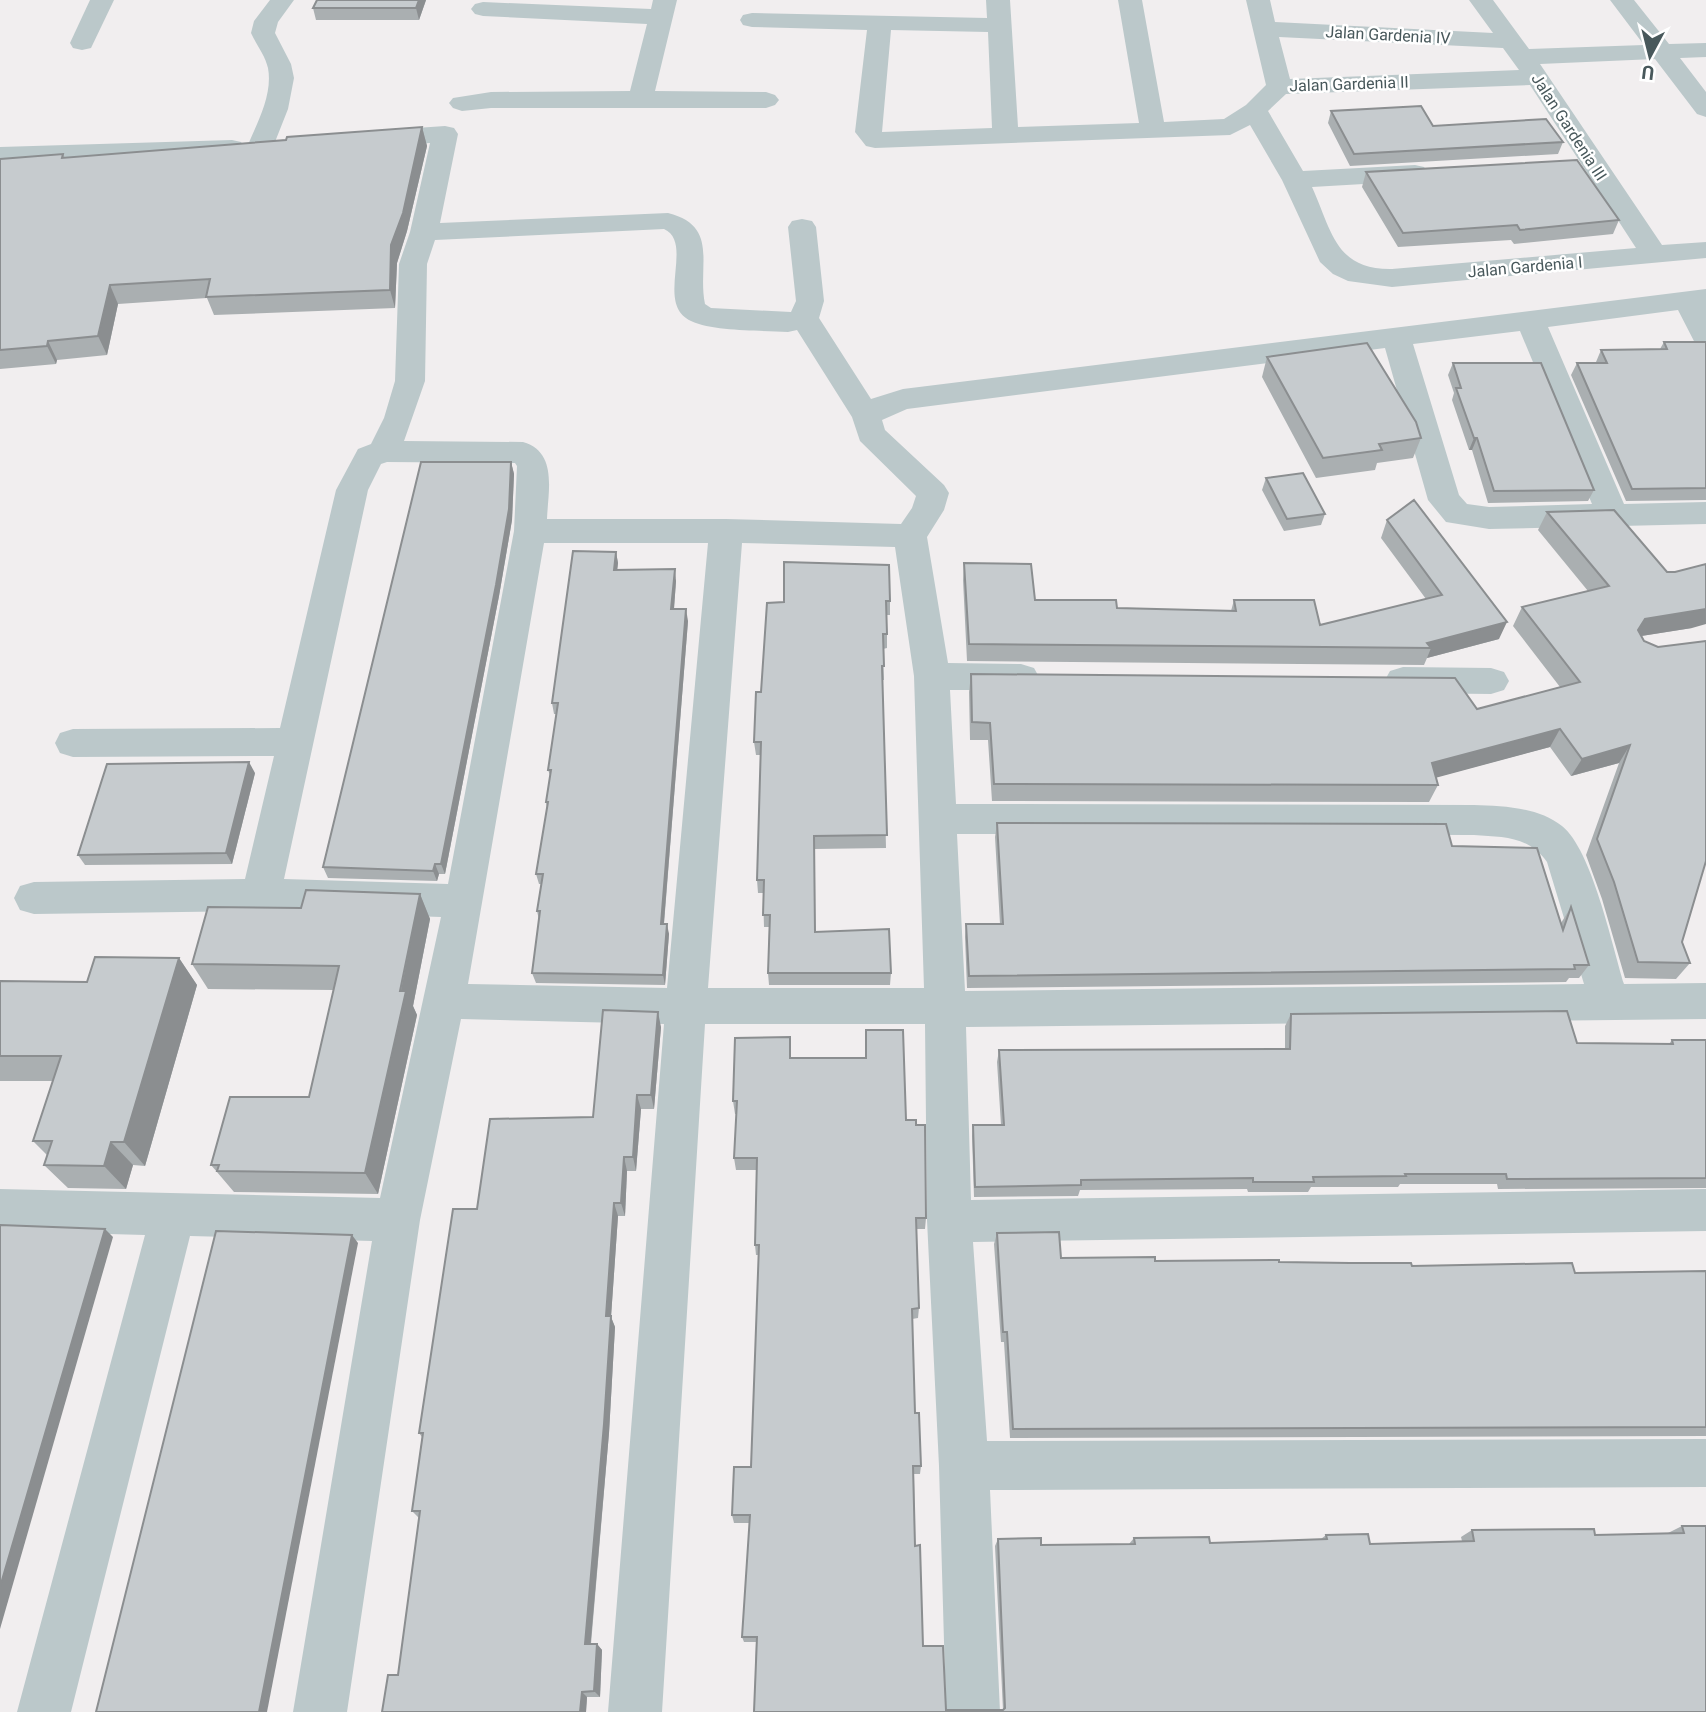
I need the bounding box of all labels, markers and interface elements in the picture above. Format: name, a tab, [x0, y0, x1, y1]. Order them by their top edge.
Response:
north arrow	[1615, 21, 1685, 91]
street label: Jalan Gardenia IV	[1325, 22, 1451, 48]
text: U	[1640, 60, 1656, 85]
street label: Jalan Gardenia III	[1527, 70, 1611, 184]
street label: Jalan Gardenia II	[1289, 72, 1409, 96]
street label: Jalan Gardenia I	[1467, 253, 1583, 281]

